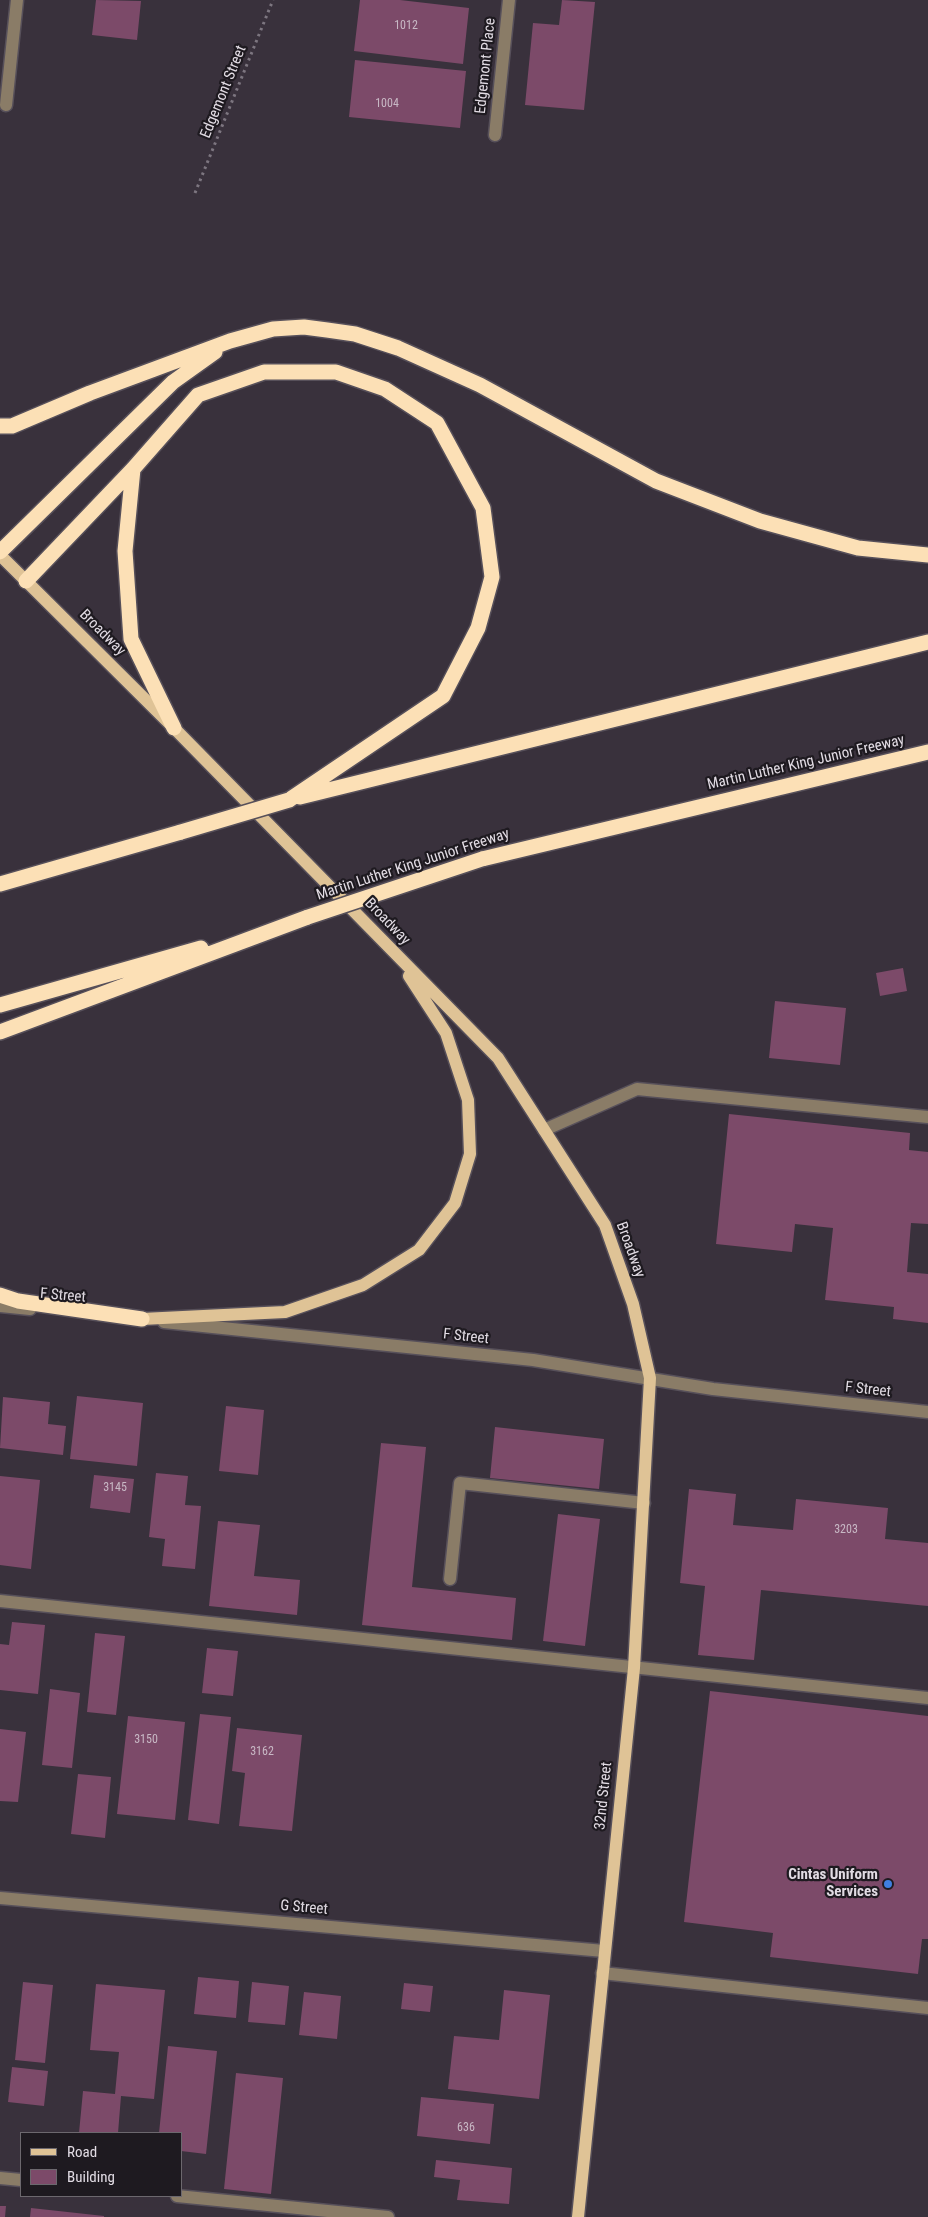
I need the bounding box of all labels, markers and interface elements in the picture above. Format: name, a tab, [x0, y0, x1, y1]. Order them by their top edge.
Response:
street label: Edgemont Place	[472, 17, 500, 115]
house number: 1012	[394, 19, 418, 33]
street label: Edgemont Street	[197, 43, 251, 141]
house number: 1004	[375, 97, 399, 111]
street label: Broadway	[75, 606, 129, 660]
street label: Martin Luther King Junior Freeway	[706, 732, 906, 794]
street label: Martin Luther King Junior Freeway	[314, 825, 512, 905]
street label: Broadway	[360, 895, 414, 949]
street label: Broadway	[612, 1220, 648, 1280]
street label: F Street	[39, 1285, 87, 1307]
street label: F Street	[442, 1326, 490, 1348]
street label: F Street	[844, 1379, 892, 1401]
house number: 3145	[103, 1481, 127, 1495]
house number: 3203	[834, 1523, 858, 1537]
house number: 3150	[134, 1733, 158, 1747]
house number: 3162	[250, 1745, 274, 1759]
street label: 32nd Street	[591, 1761, 617, 1831]
place label: Cintas Uniform Services	[788, 1866, 878, 1901]
marker: Cintas Uniform Services	[882, 1878, 894, 1890]
street label: G Street	[280, 1897, 328, 1919]
house number: 636	[457, 2121, 475, 2135]
legend	[20, 2132, 182, 2197]
text: Road	[67, 2143, 97, 2161]
text: Building	[67, 2168, 115, 2186]

